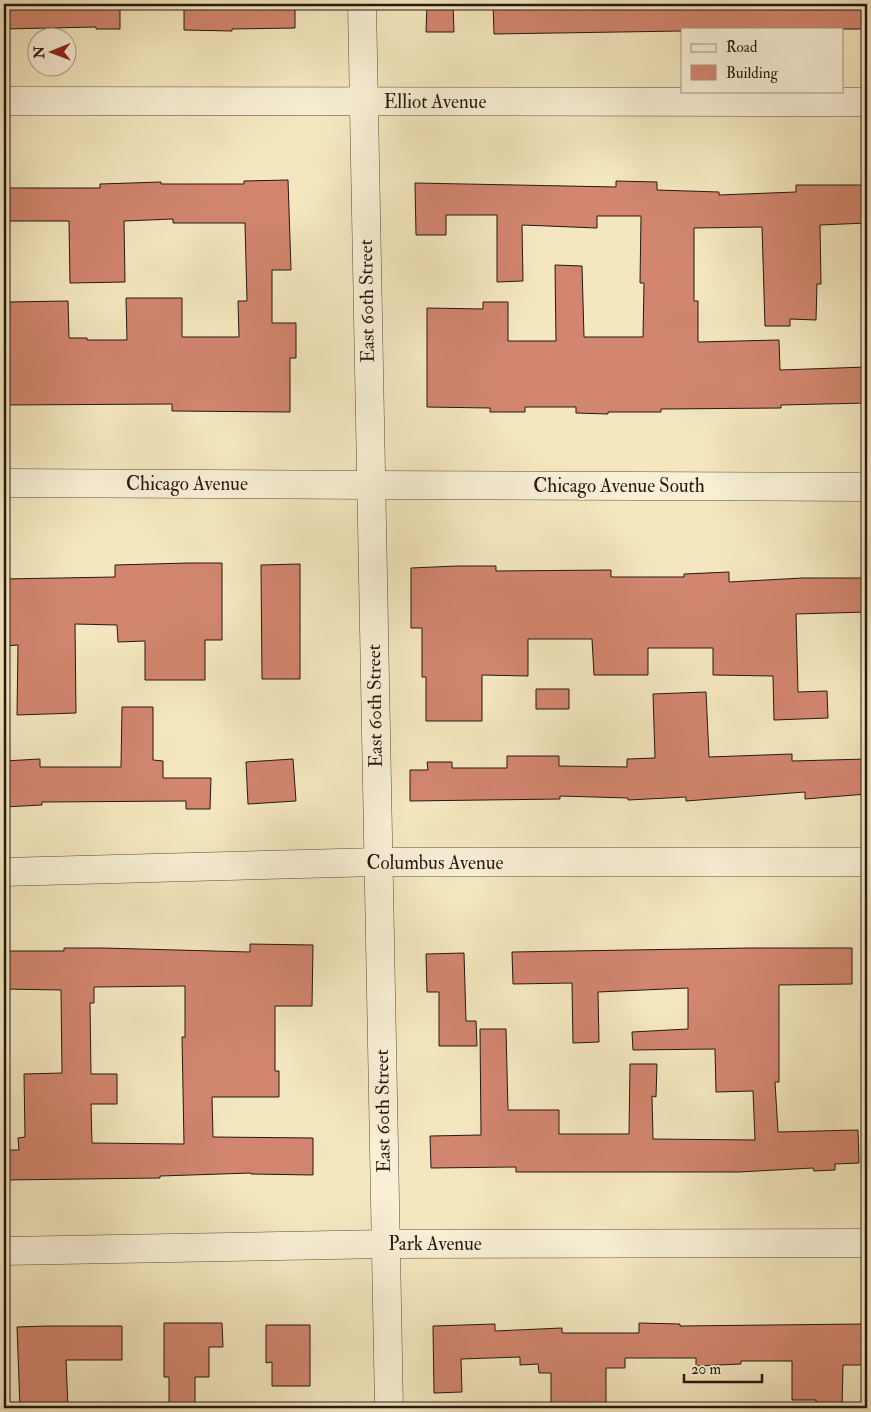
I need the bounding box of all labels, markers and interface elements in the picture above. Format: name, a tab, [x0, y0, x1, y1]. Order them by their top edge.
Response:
north arrow	[28, 28, 78, 78]
legend	[681, 28, 844, 92]
text: Road	[726, 38, 758, 57]
text: N	[31, 45, 48, 60]
text: Building	[726, 64, 778, 83]
street label: Elliot Avenue	[384, 90, 486, 114]
street label: East 60th Street	[354, 239, 380, 363]
street label: Chicago Avenue	[126, 472, 248, 496]
street label: Chicago Avenue South	[533, 474, 705, 498]
street label: East 60th Street	[362, 644, 388, 768]
street label: Columbus Avenue	[367, 851, 503, 875]
street label: East 60th Street	[370, 1049, 396, 1173]
street label: Park Avenue	[388, 1232, 482, 1256]
scale bar	[684, 1352, 761, 1384]
text: 20 m	[691, 1360, 721, 1379]

